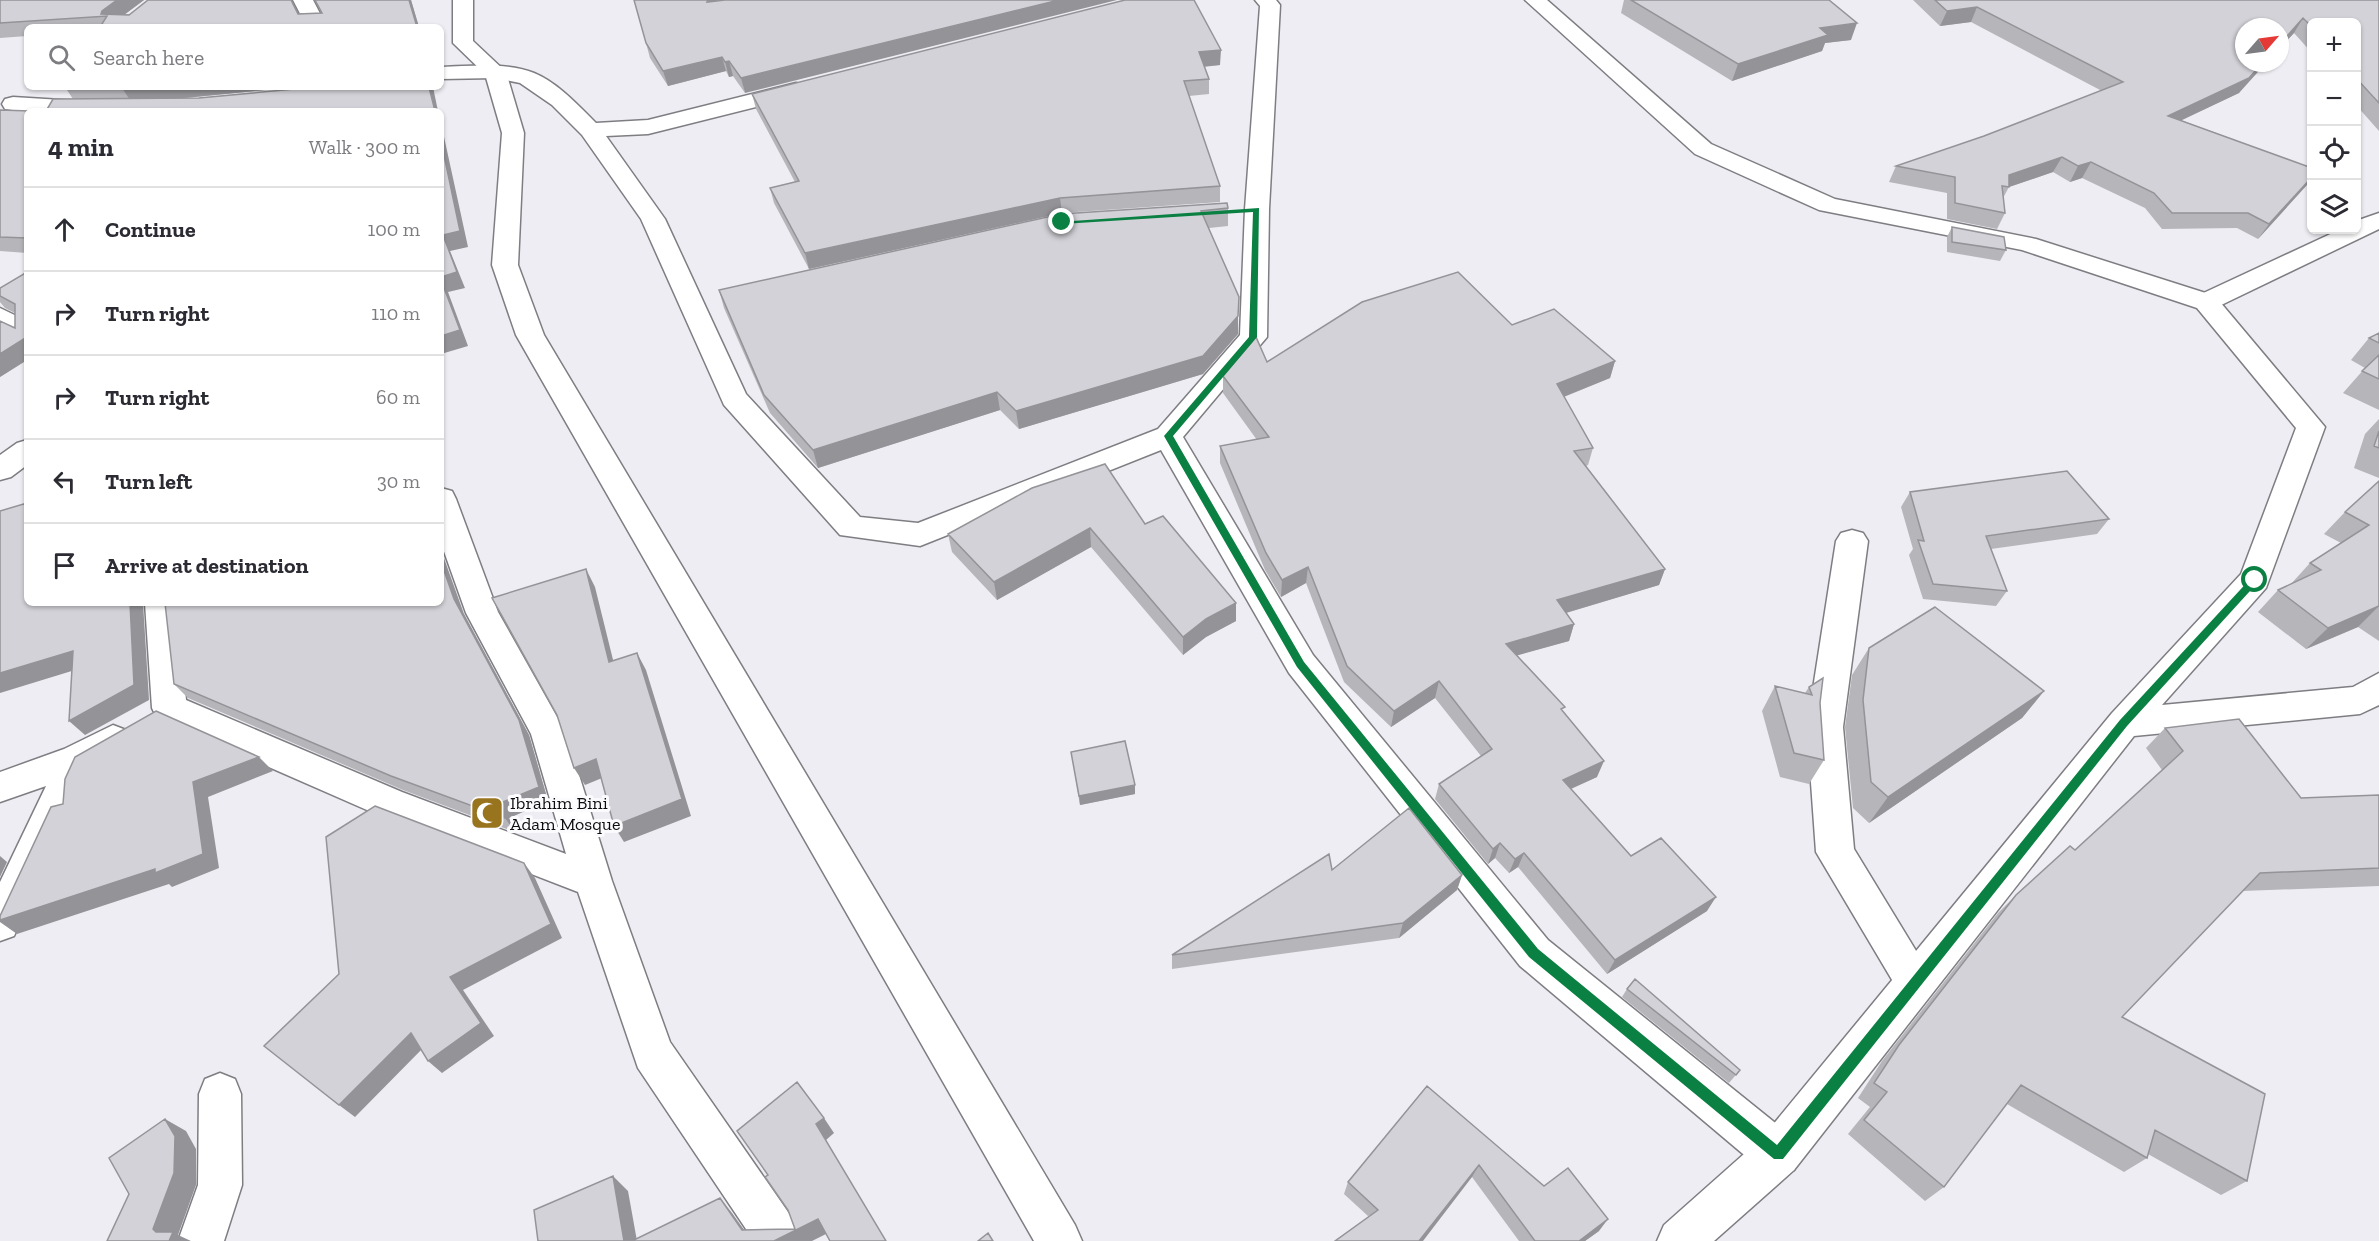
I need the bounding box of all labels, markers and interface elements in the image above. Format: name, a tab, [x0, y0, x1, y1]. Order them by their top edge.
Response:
north arrow	[2235, 18, 2289, 72]
map controls	[2307, 18, 2361, 234]
button: +	[2307, 18, 2361, 72]
search box	[24, 24, 444, 90]
icon: search	[45, 41, 78, 74]
text: Search here	[93, 44, 204, 71]
button: −	[2307, 72, 2361, 126]
button: locate	[2307, 126, 2361, 180]
text: 4 min	[48, 131, 114, 163]
text: Walk · 300 m	[309, 135, 420, 159]
button: layers	[2307, 180, 2361, 234]
route end	[1048, 208, 1074, 234]
icon: ahead	[48, 213, 81, 246]
text: Continue	[105, 216, 196, 243]
text: 100 m	[367, 217, 420, 241]
icon: right	[48, 297, 81, 330]
text: Turn right	[105, 300, 209, 327]
text: 110 m	[371, 301, 420, 325]
icon: right	[48, 381, 81, 414]
text: Turn right	[105, 384, 209, 411]
text: 60 m	[376, 385, 420, 409]
icon: left	[48, 465, 81, 498]
text: Turn left	[105, 468, 192, 495]
text: 30 m	[377, 469, 420, 493]
icon: arrive	[48, 549, 81, 582]
text: Arrive at destination	[105, 552, 308, 579]
route start	[2241, 566, 2267, 592]
place label: Ibrahim Bini Adam Mosque	[510, 792, 620, 835]
mosque icon: Ibrahim Bini Adam Mosque	[469, 795, 505, 831]

